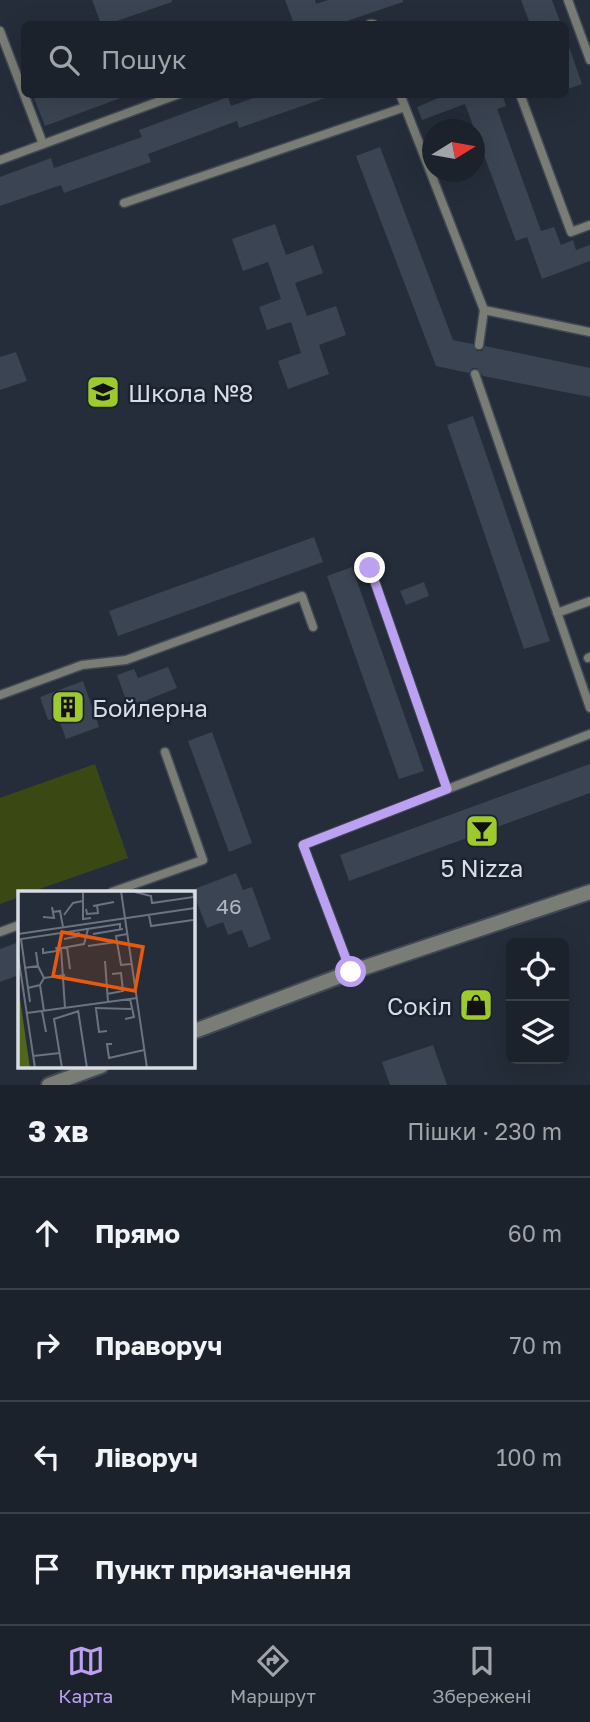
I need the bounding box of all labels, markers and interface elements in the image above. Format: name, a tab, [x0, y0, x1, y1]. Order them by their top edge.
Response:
search box	[21, 21, 569, 98]
icon: search	[45, 41, 83, 79]
text: Пошук	[101, 44, 187, 75]
north arrow	[422, 119, 485, 182]
school or university icon: Школа №8	[84, 373, 122, 411]
place label: Школа №8	[128, 378, 253, 407]
route end	[354, 552, 385, 583]
building icon: Бойлерна	[49, 688, 87, 726]
place label: Бойлерна	[92, 693, 208, 722]
bar icon: 5 Nizza	[463, 812, 501, 850]
place label: 5 Nizza	[441, 853, 523, 882]
inset map	[18, 891, 194, 1068]
house number: 46	[216, 893, 242, 919]
map controls	[506, 938, 569, 1064]
button: locate	[506, 938, 569, 1001]
route start	[335, 956, 366, 987]
shop icon: Сокіл	[457, 986, 495, 1024]
place label: Сокіл	[387, 991, 452, 1020]
button: layers	[506, 1001, 569, 1064]
text: 3 хв	[28, 1113, 89, 1149]
text: Пішки · 230 m	[407, 1117, 562, 1145]
icon: ahead	[28, 1214, 66, 1252]
text: Прямо	[95, 1218, 180, 1249]
text: 60 m	[508, 1219, 562, 1247]
icon: right	[28, 1326, 66, 1364]
text: Праворуч	[95, 1330, 223, 1361]
text: 70 m	[509, 1331, 562, 1359]
icon: left	[28, 1438, 66, 1476]
text: Ліворуч	[95, 1442, 198, 1473]
text: 100 m	[496, 1443, 562, 1471]
icon: arrive	[28, 1550, 66, 1588]
text: Пункт призначення	[95, 1554, 351, 1585]
tab: Карта	[58, 1642, 113, 1707]
tab: Маршрут	[230, 1642, 316, 1707]
tab: Збережені	[432, 1642, 532, 1707]

